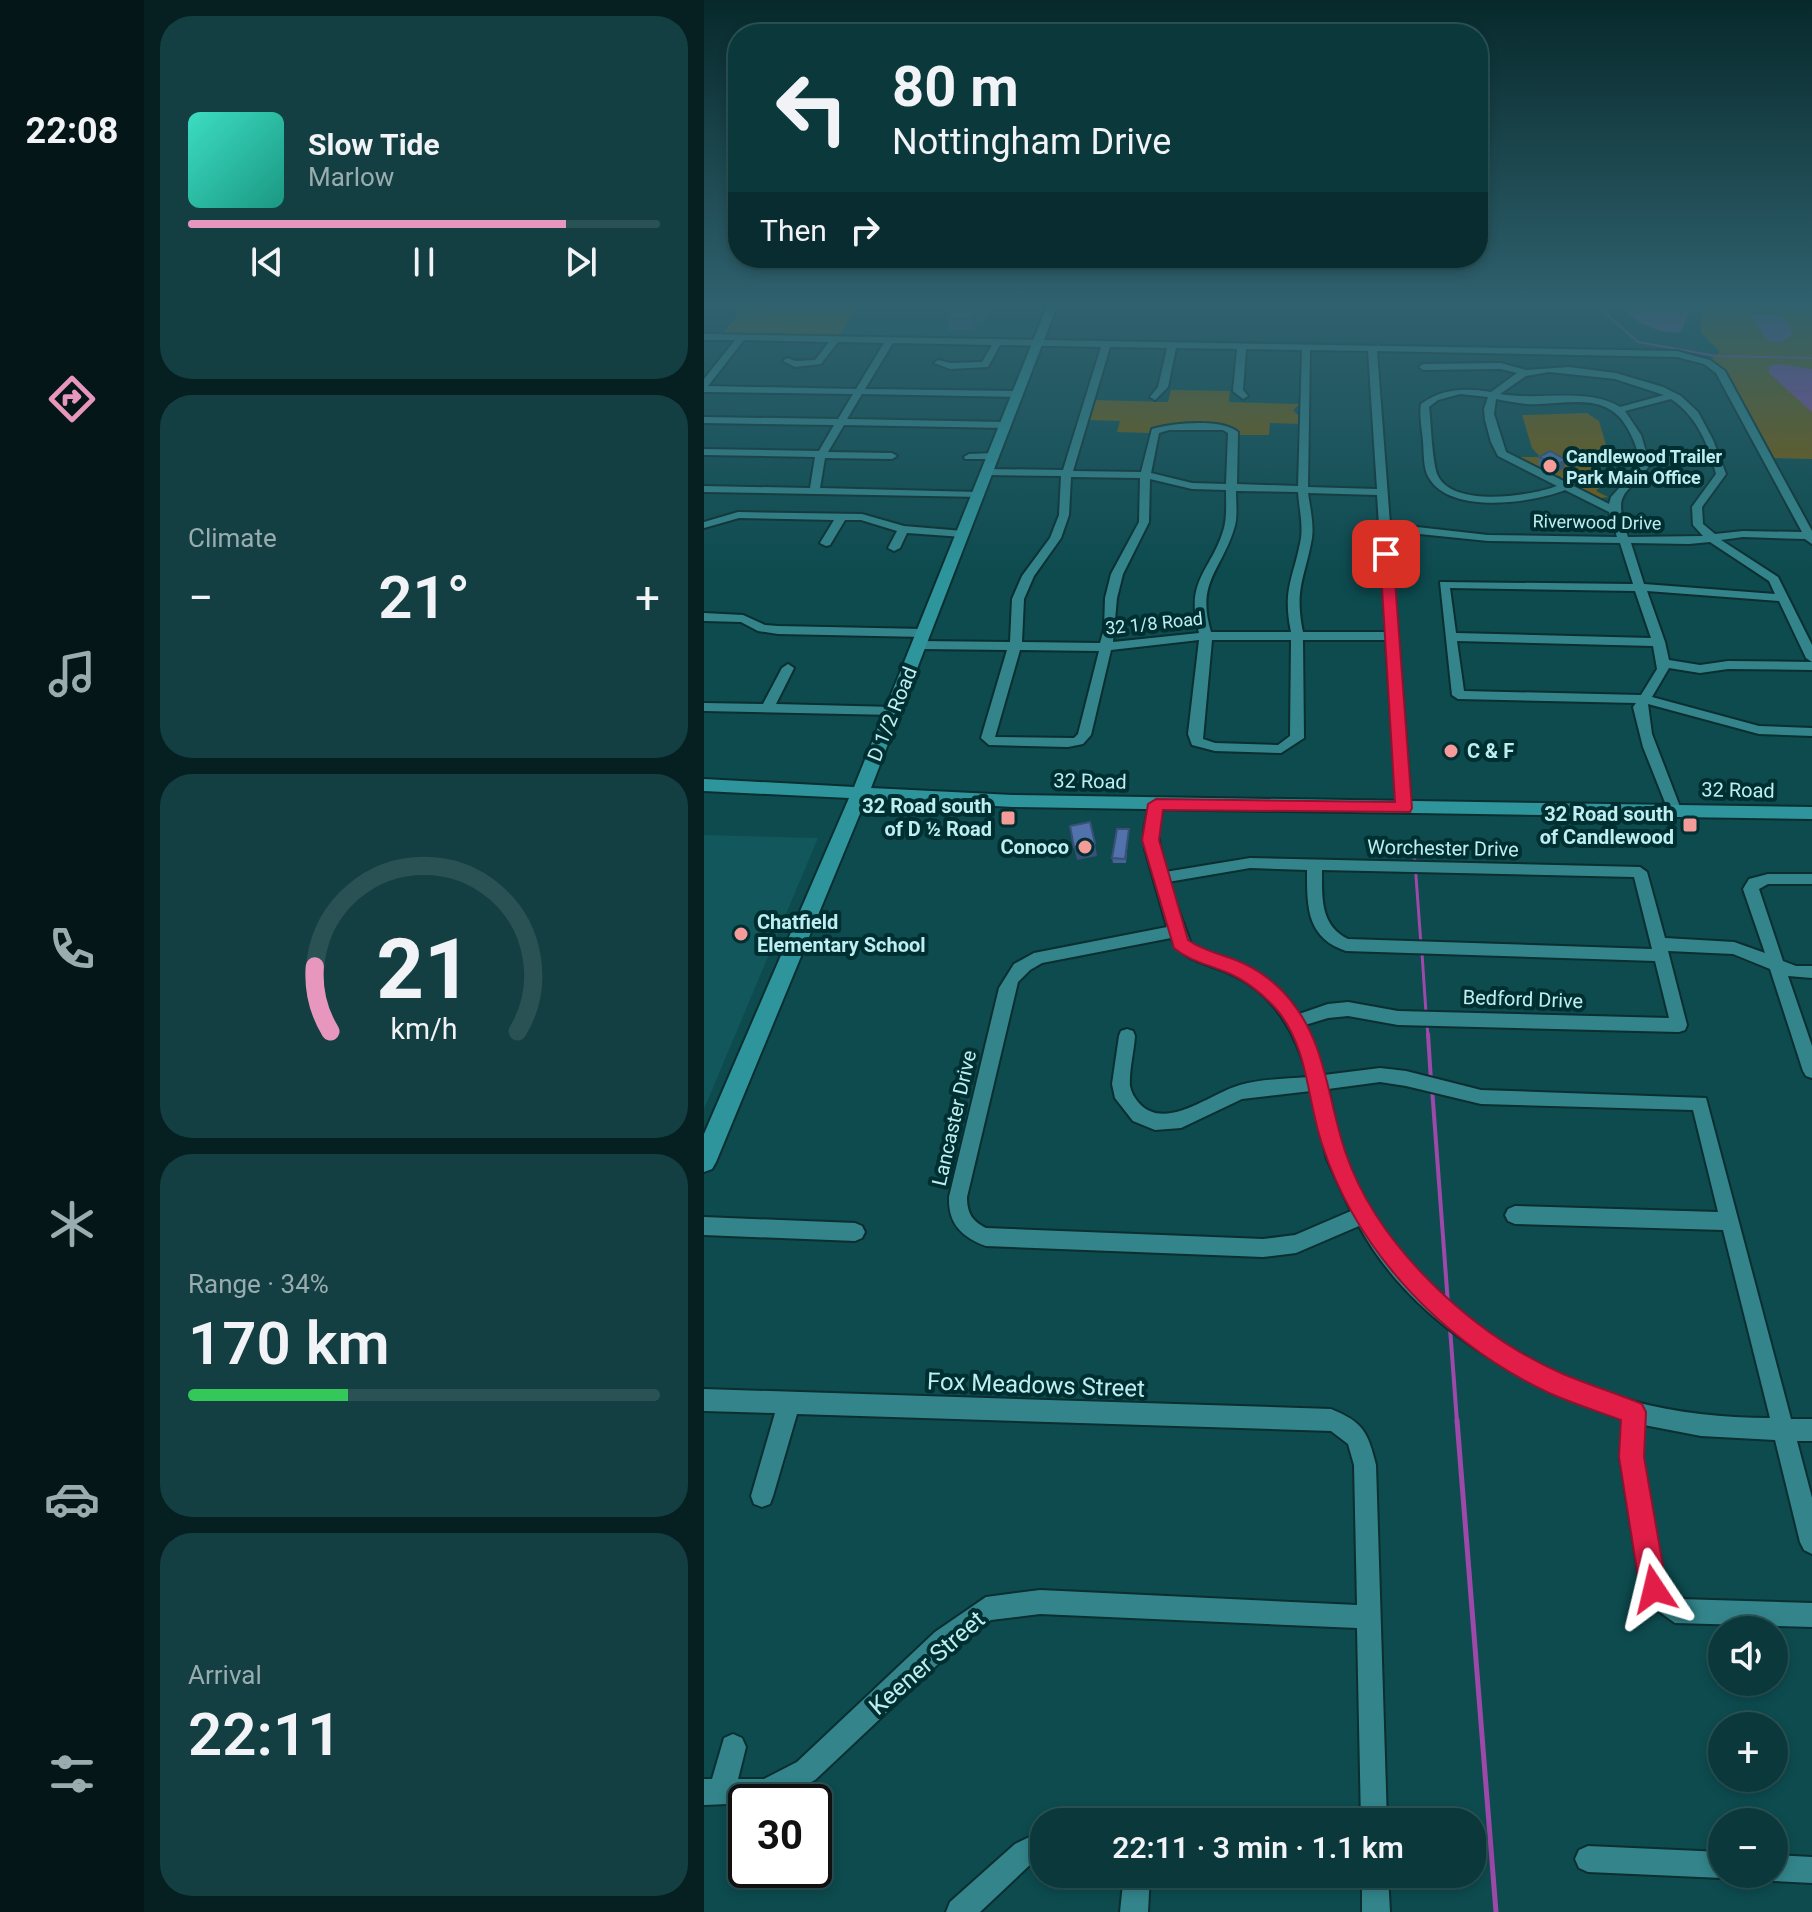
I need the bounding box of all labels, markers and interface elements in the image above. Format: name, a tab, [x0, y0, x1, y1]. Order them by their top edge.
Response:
text: 80 m	[892, 54, 1019, 120]
icon: left	[760, 56, 864, 160]
text: 22:08	[26, 110, 118, 152]
text: Nottingham Drive	[892, 121, 1171, 163]
text: Slow Tide	[308, 127, 440, 162]
text: Marlow	[308, 162, 394, 192]
icon: right	[843, 208, 887, 252]
text: Then	[760, 213, 827, 248]
icon: previous	[245, 240, 289, 284]
icon: pause	[402, 240, 446, 284]
icon: next	[559, 240, 603, 284]
icon: directions	[44, 371, 100, 427]
place label: Candlewood Trailer Park Main Office	[1566, 446, 1723, 488]
marker: Candlewood Trailer Park Main Office	[1541, 457, 1559, 475]
street label: Riverwood Drive	[1532, 510, 1662, 534]
pin	[1352, 520, 1420, 588]
text: Climate	[188, 523, 277, 553]
icon: arrive	[1364, 532, 1408, 576]
text: 21°	[378, 562, 470, 633]
text: −	[188, 572, 213, 624]
text: +	[635, 572, 660, 624]
street label: 32 1/8 Road	[1104, 607, 1204, 639]
icon: music	[44, 646, 100, 702]
street label: D 1/2 Road	[862, 663, 922, 765]
place label: C & F	[1467, 739, 1514, 763]
marker: C & F	[1442, 742, 1460, 760]
street label: 32 Road	[1053, 768, 1127, 794]
street label: 32 Road	[1701, 777, 1775, 803]
place label: 32 Road south of D ½ Road	[862, 794, 992, 841]
place label: 32 Road south of Candlewood	[1540, 802, 1674, 849]
marker: 32 Road south of D ½ Road	[999, 809, 1017, 827]
marker: 32 Road south of Candlewood	[1681, 816, 1699, 834]
place label: Conoco	[1000, 835, 1069, 859]
street label: Worchester Drive	[1367, 835, 1519, 861]
marker: Conoco	[1076, 838, 1094, 856]
place label: Chatfield Elementary School	[757, 910, 926, 957]
icon: phone	[44, 921, 100, 977]
text: 21	[376, 921, 472, 1018]
marker: Chatfield Elementary School	[732, 925, 750, 943]
street label: Bedford Drive	[1462, 985, 1584, 1013]
text: km/h	[390, 1012, 458, 1046]
street label: Lancaster Drive	[927, 1048, 981, 1188]
icon: climate	[44, 1196, 100, 1252]
text: Range · 34%	[188, 1269, 329, 1299]
text: 170 km	[188, 1308, 390, 1379]
street label: Fox Meadows Street	[927, 1367, 1146, 1403]
icon: car	[44, 1471, 100, 1527]
position arrow	[1612, 1547, 1696, 1631]
street label: Keener Street	[864, 1605, 990, 1721]
map controls	[1708, 1616, 1788, 1888]
button: sound	[1708, 1616, 1788, 1696]
text: Arrival	[188, 1660, 262, 1690]
text: 22:11	[188, 1699, 341, 1770]
button: +	[1708, 1712, 1788, 1792]
icon: filters	[44, 1746, 100, 1802]
speed limit sign: 30	[728, 1784, 832, 1888]
button: −	[1708, 1808, 1788, 1888]
text: 22:11 · 3 min · 1.1 km	[1112, 1830, 1404, 1865]

